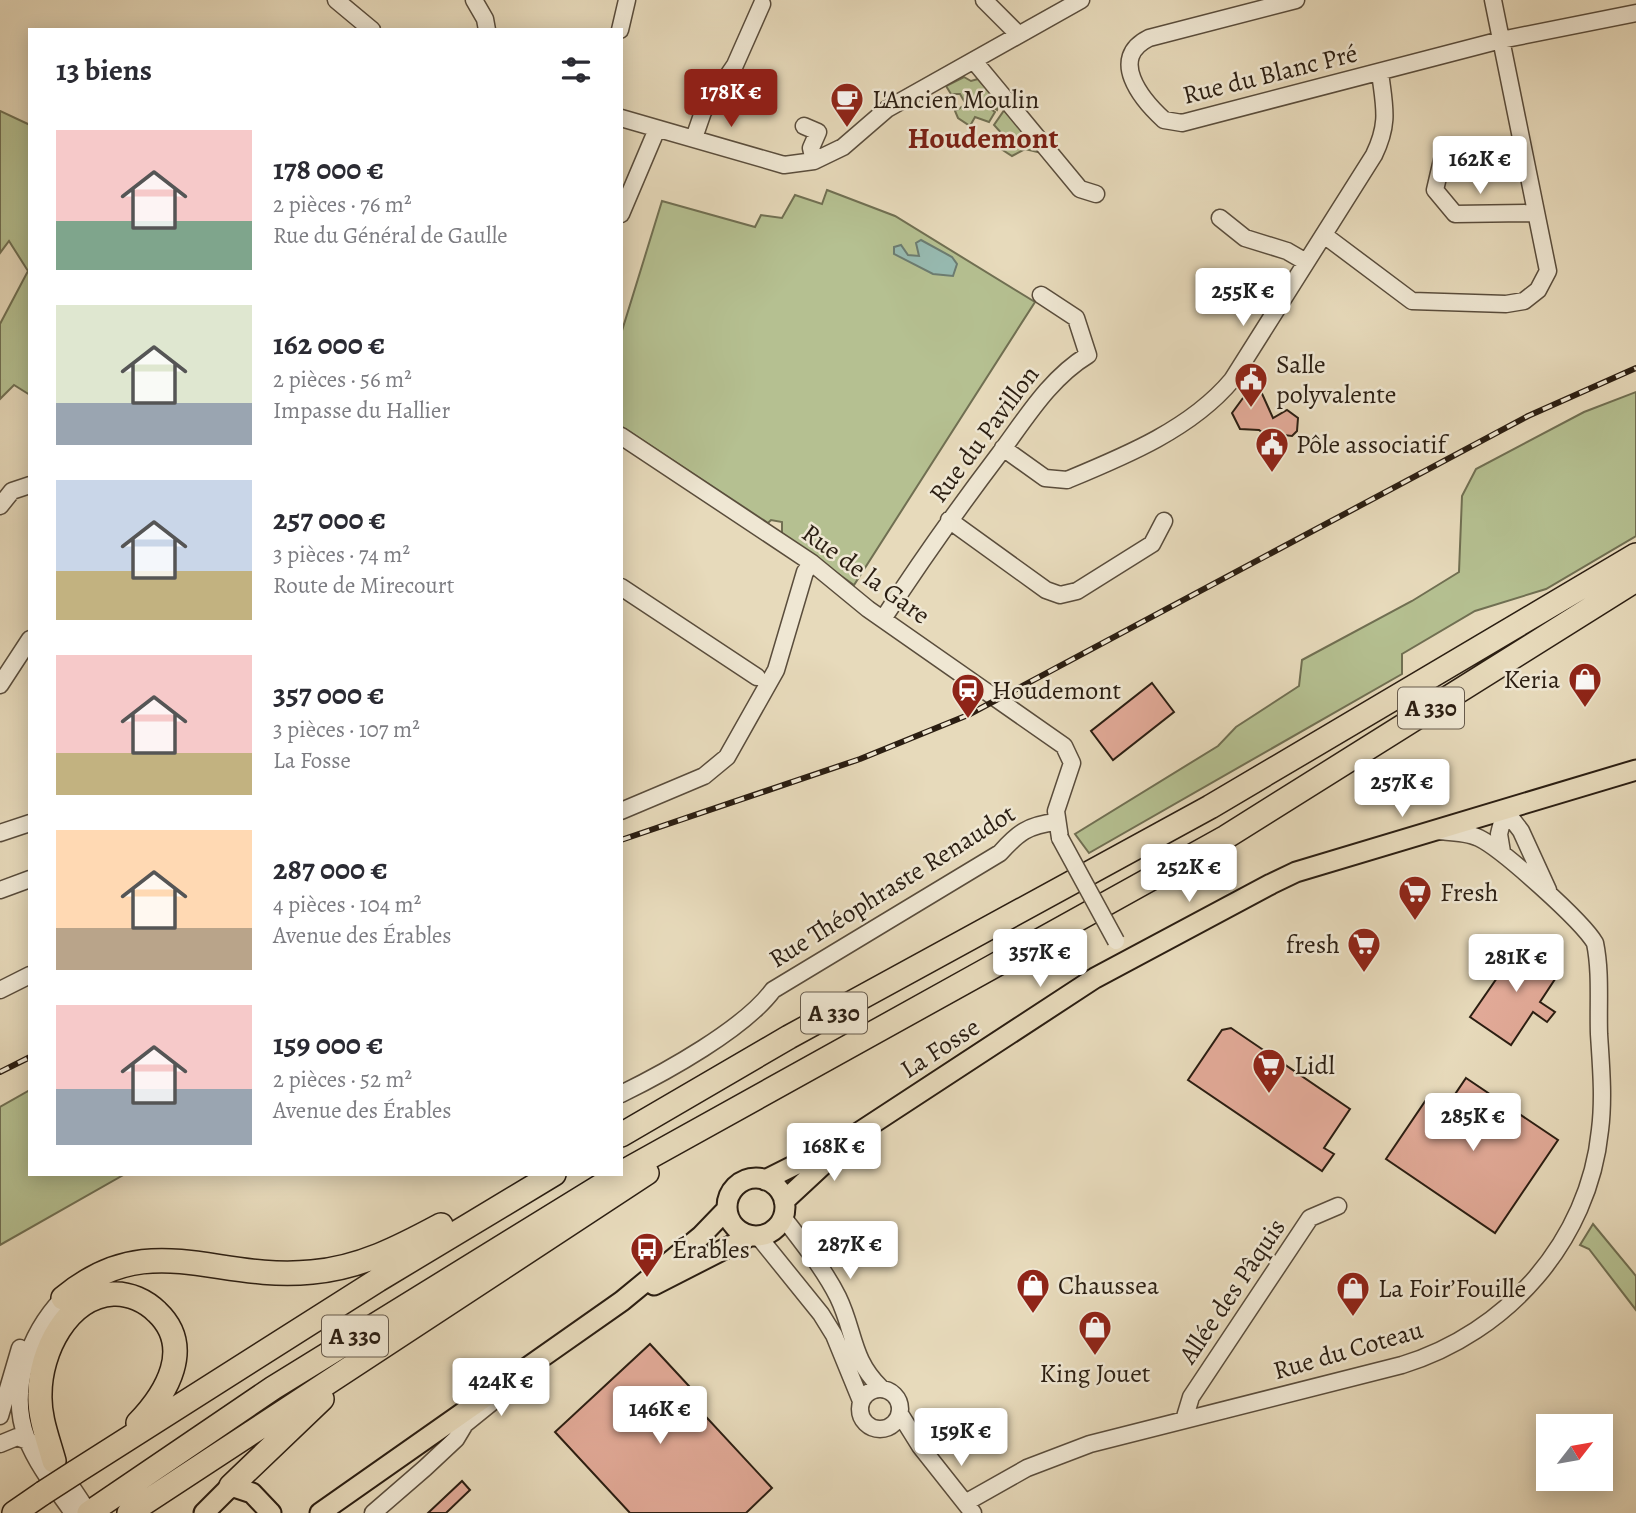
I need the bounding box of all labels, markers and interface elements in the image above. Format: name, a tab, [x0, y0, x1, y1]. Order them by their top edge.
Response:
street label: Rue du Blanc Pré	[1179, 35, 1361, 113]
text: 13 biens	[56, 50, 152, 90]
icon: filters	[557, 51, 595, 89]
pin: 178K €	[674, 69, 788, 129]
text: 178K €	[700, 76, 762, 107]
cafe icon: L'Ancien Moulin	[828, 80, 866, 129]
place label: L'Ancien Moulin	[872, 82, 1039, 117]
district label: Houdemont	[907, 118, 1059, 158]
pin: 162K €	[1423, 136, 1537, 196]
text: 162K €	[1449, 143, 1511, 174]
text: 178 000 €	[273, 149, 384, 189]
icon: home	[112, 158, 196, 242]
text: 2 pièces · 76 m²	[273, 189, 412, 220]
text: Rue du Général de Gaulle	[273, 220, 508, 251]
pin: 255K €	[1186, 268, 1300, 328]
text: 255K €	[1211, 275, 1275, 306]
text: 162 000 €	[273, 324, 385, 364]
icon: home	[112, 333, 196, 417]
place label: Salle polyvalente	[1276, 347, 1396, 412]
street label: Rue du Pavillon	[921, 358, 1047, 510]
public building icon: Salle polyvalente	[1232, 360, 1270, 409]
text: 2 pièces · 56 m²	[273, 364, 412, 395]
text: Impasse du Hallier	[273, 395, 450, 426]
public building icon: Pôle associatif	[1253, 425, 1291, 474]
place label: Pôle associatif	[1296, 427, 1450, 462]
text: 257 000 €	[273, 499, 386, 539]
icon: home	[112, 508, 196, 592]
street label: Rue de la Gare	[795, 515, 937, 633]
text: 3 pièces · 74 m²	[273, 539, 410, 570]
text: Route de Mirecourt	[273, 570, 454, 601]
shop icon: Keria	[1566, 660, 1604, 709]
place label: Keria	[1503, 662, 1560, 697]
station icon: Houdemont	[949, 671, 987, 720]
place label: Houdemont	[992, 673, 1122, 708]
text: 357 000 €	[273, 674, 384, 714]
icon: home	[112, 683, 196, 767]
road number: A 330	[1398, 688, 1464, 728]
text: 3 pièces · 107 m²	[273, 714, 420, 745]
text: La Fosse	[273, 745, 351, 776]
pin: 257K €	[1345, 760, 1459, 819]
text: 257K €	[1370, 766, 1434, 797]
street label: Rue Théophraste Renaudot	[762, 796, 1022, 976]
pin: 252K €	[1132, 844, 1246, 904]
text: 287 000 €	[273, 849, 388, 889]
text: 252K €	[1157, 851, 1221, 882]
icon: home	[112, 858, 196, 942]
supermarket icon: Fresh	[1396, 873, 1434, 922]
place label: Fresh	[1440, 875, 1499, 910]
text: 4 pièces · 104 m²	[273, 889, 421, 920]
text: Avenue des Érables	[273, 920, 452, 951]
supermarket icon: fresh	[1345, 925, 1383, 974]
place label: fresh	[1286, 927, 1340, 962]
pin: 357K €	[983, 930, 1097, 989]
pin: 281K €	[1459, 934, 1573, 994]
text: 357K €	[1009, 936, 1071, 967]
text: 281K €	[1485, 941, 1547, 972]
road number: A 330	[801, 993, 867, 1034]
street label: La Fosse	[894, 1009, 986, 1087]
text: 159 000 €	[273, 1024, 383, 1064]
icon: home	[112, 1033, 196, 1117]
supermarket icon: Lidl	[1250, 1046, 1288, 1095]
place label: Lidl	[1294, 1048, 1335, 1083]
text: 2 pièces · 52 m²	[273, 1064, 412, 1095]
pin: 285K €	[1416, 1094, 1530, 1153]
text: Avenue des Érables	[273, 1095, 452, 1126]
text: 285K €	[1441, 1100, 1505, 1131]
pin: 168K €	[777, 1124, 891, 1183]
text: 168K €	[803, 1130, 865, 1161]
street label: Allée des Pâquis	[1170, 1211, 1294, 1371]
pin: 287K €	[793, 1222, 907, 1281]
text: 287K €	[818, 1228, 882, 1259]
bus stop icon: Érables	[628, 1230, 666, 1279]
place label: Érables	[672, 1232, 750, 1267]
shop icon: Chaussea	[1014, 1266, 1052, 1315]
place label: Chaussea	[1058, 1268, 1159, 1303]
shop icon: La Foir’Fouille	[1334, 1269, 1372, 1318]
place label: La Foir’Fouille	[1378, 1271, 1526, 1306]
shop icon: King Jouet	[1076, 1308, 1114, 1357]
street label: Rue du Coteau	[1269, 1312, 1428, 1388]
road number: A 330	[322, 1316, 388, 1356]
place label: King Jouet	[1040, 1356, 1151, 1391]
pin: 424K €	[444, 1358, 558, 1418]
text: 424K €	[468, 1365, 534, 1396]
pin: 146K €	[603, 1386, 717, 1446]
text: 146K €	[629, 1393, 691, 1424]
pin: 159K €	[904, 1408, 1018, 1468]
north arrow	[1536, 1414, 1614, 1491]
map controls	[1536, 1414, 1613, 1491]
text: 159K €	[930, 1415, 992, 1446]

